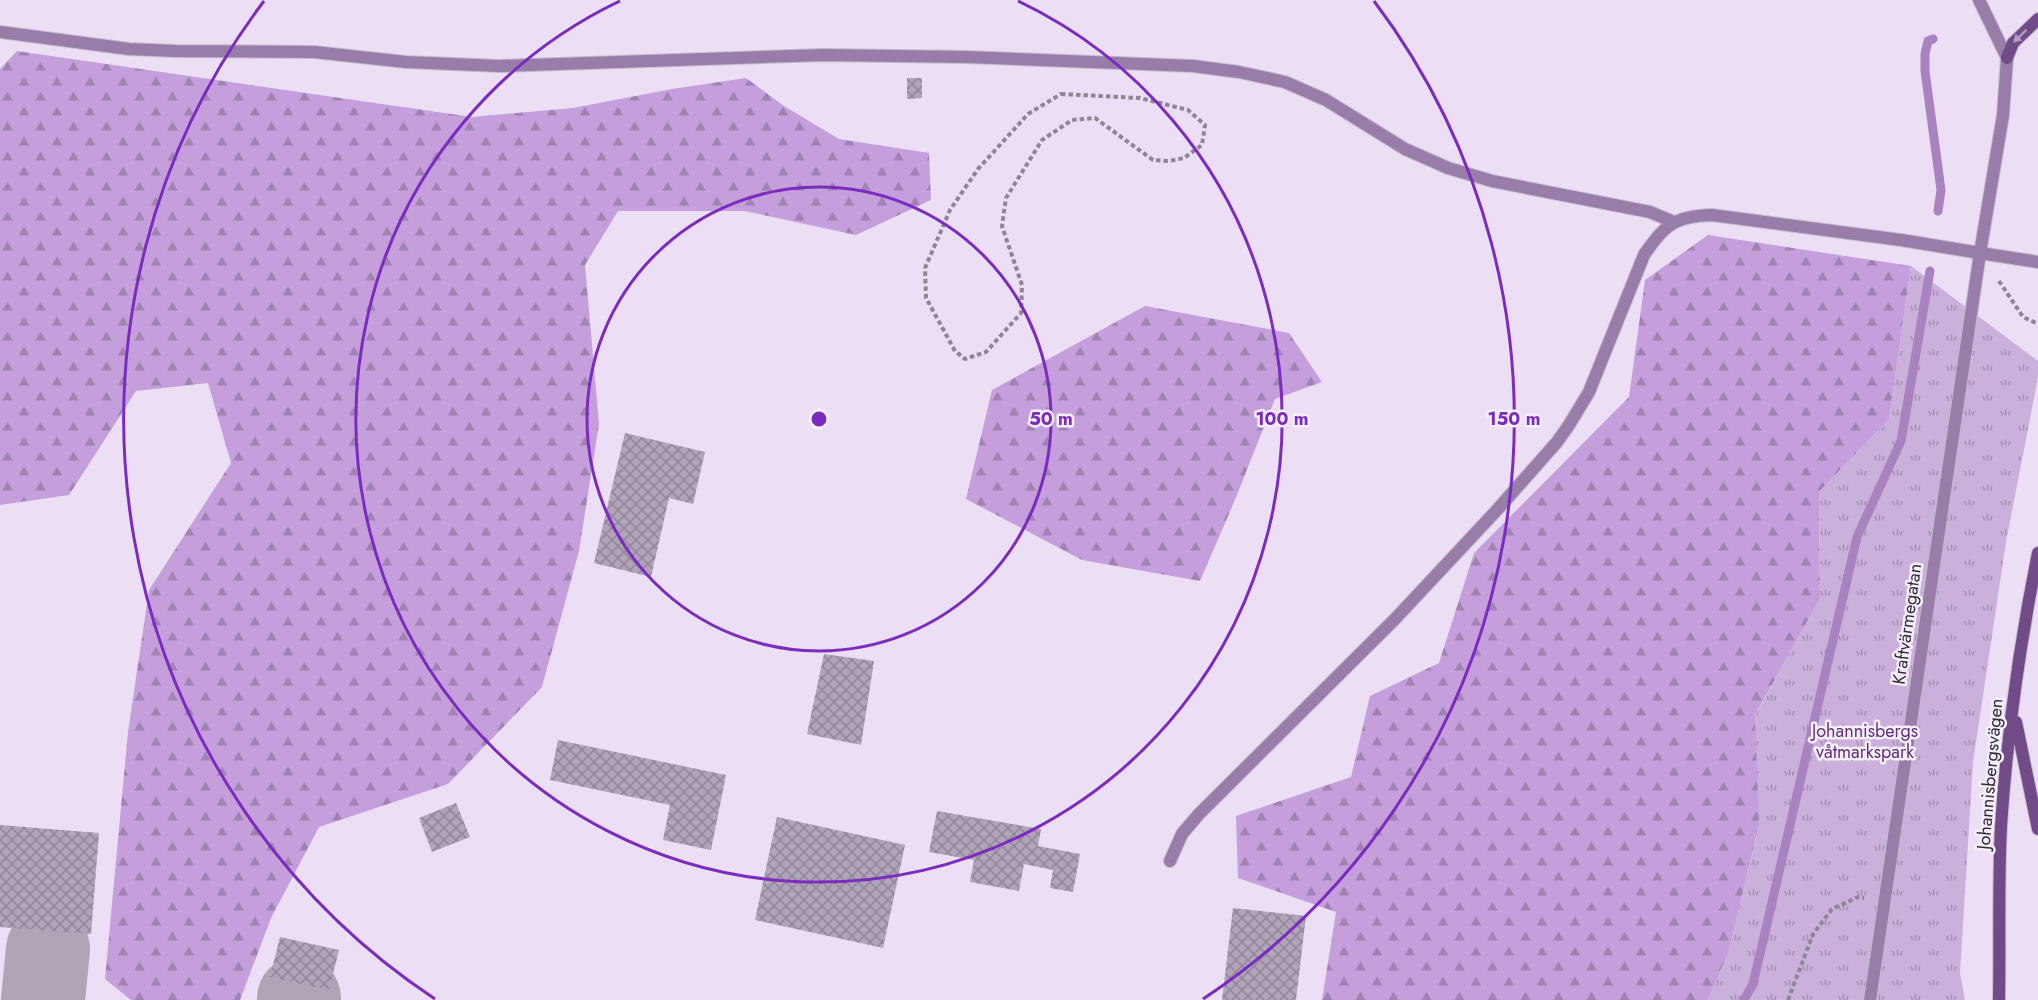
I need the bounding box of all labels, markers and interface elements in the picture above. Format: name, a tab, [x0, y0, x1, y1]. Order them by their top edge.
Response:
one-way arrow	[2013, 29, 2027, 43]
text: 50 m	[1029, 406, 1073, 432]
text: 100 m	[1255, 406, 1309, 432]
text: 150 m	[1488, 406, 1540, 432]
centre of rings	[809, 409, 829, 429]
street label: Kraftvärmegatan	[1886, 562, 1928, 686]
street label: Johannisbergsvägen	[1970, 697, 2010, 853]
park label: Johannisbergs våtmarkspark	[1810, 718, 1918, 765]

